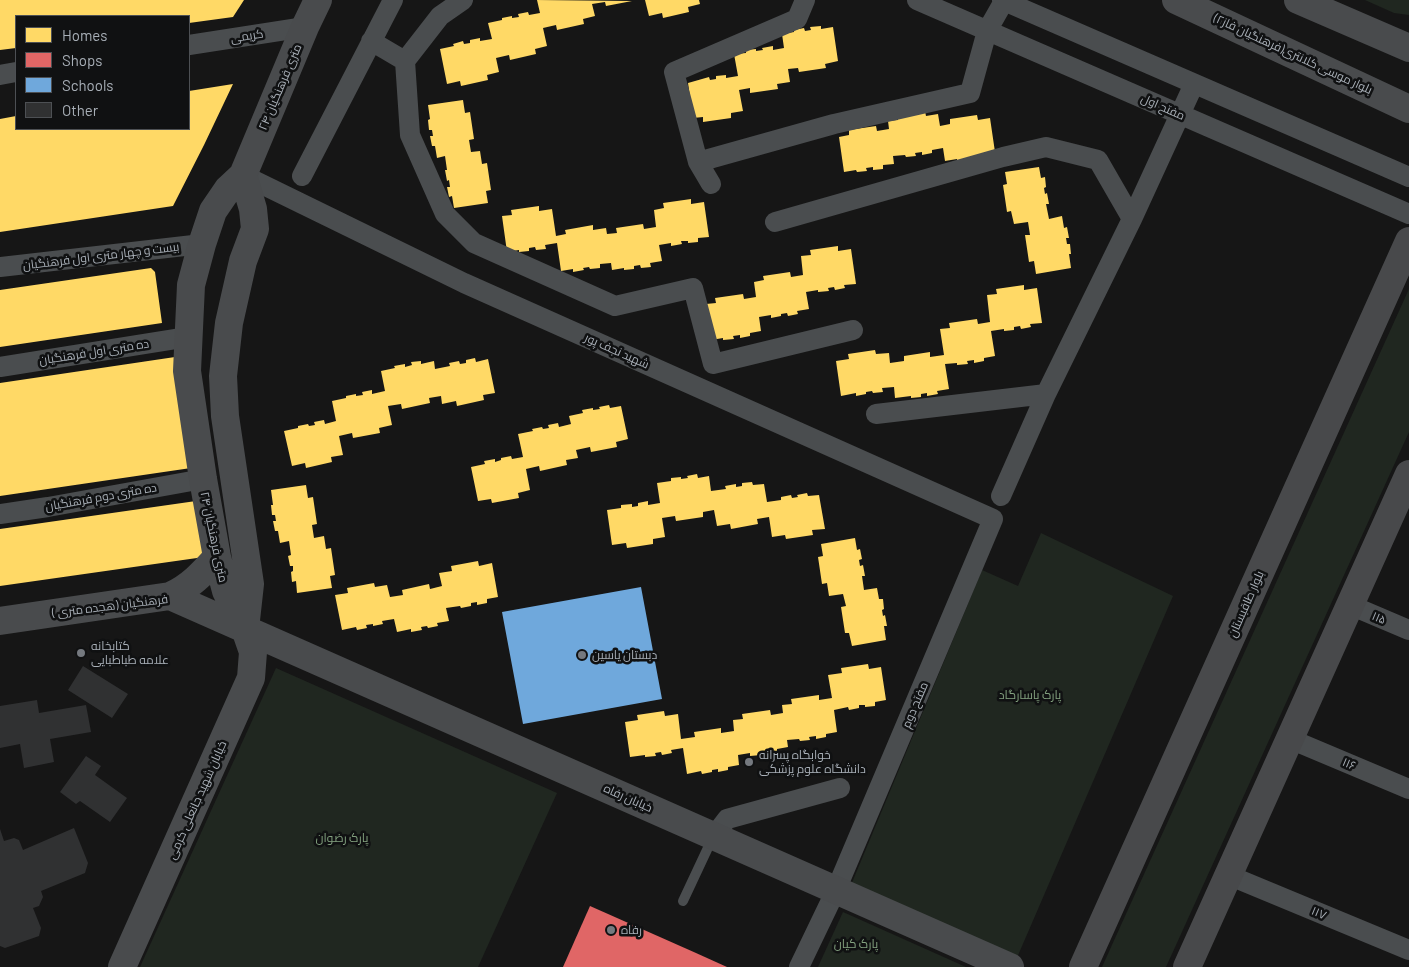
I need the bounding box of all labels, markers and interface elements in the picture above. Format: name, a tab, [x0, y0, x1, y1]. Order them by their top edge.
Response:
street label: بلوار موسی کلانتری(فرهنگیان فاز۲)	[1211, 11, 1375, 97]
legend	[15, 15, 190, 130]
text: Homes	[62, 26, 107, 44]
street label: کریمی	[230, 26, 264, 46]
street label: ۲۴ متری فرهنگیان	[255, 42, 305, 132]
text: Shops	[62, 51, 102, 69]
text: Schools	[62, 76, 114, 94]
street label: مفتح اول	[1139, 91, 1187, 123]
text: Other	[62, 101, 98, 119]
street label: بیست و چهار متری اول فرهنگیان	[22, 239, 180, 273]
street label: شهید نجف پور	[583, 330, 651, 372]
street label: ده متری اول فرهنگیان	[38, 336, 150, 368]
street label: ده متری دوم فرهنگیان	[44, 480, 158, 514]
street label: ۲۴ متری فرهنگیان	[197, 490, 231, 584]
street label: بلوار طاقبستان	[1225, 569, 1267, 639]
street label: فرهنگیان (هجده متری )	[51, 592, 169, 620]
street label: ۱۱۵	[1370, 609, 1388, 627]
place label: کتابخانه علامه طباطبایی	[91, 639, 169, 667]
marker: کتابخانه علامه طباطبایی	[75, 647, 87, 659]
place label: دبستان یاسین	[592, 648, 657, 662]
marker: دبستان یاسین	[576, 649, 588, 661]
street label: مفتح دوم	[899, 680, 931, 730]
park label: پارک پاسارگاد	[999, 688, 1061, 702]
street label: خیابان شهید جانعلی کرمی	[164, 739, 230, 861]
place label: خوابگاه پسرانه دانشگاه علوم پزشکی	[759, 748, 866, 776]
street label: ۱۱۶	[1340, 755, 1358, 773]
marker: خوابگاه پسرانه دانشگاه علوم پزشکی	[743, 756, 755, 768]
street label: خیابان رفاه	[601, 781, 655, 815]
park label: پارک رضوان	[316, 831, 368, 845]
street label: ۱۱۷	[1309, 903, 1329, 923]
place label: رفاه	[621, 923, 642, 937]
marker: رفاه	[605, 924, 617, 936]
park label: پارک کیان	[834, 937, 878, 951]

